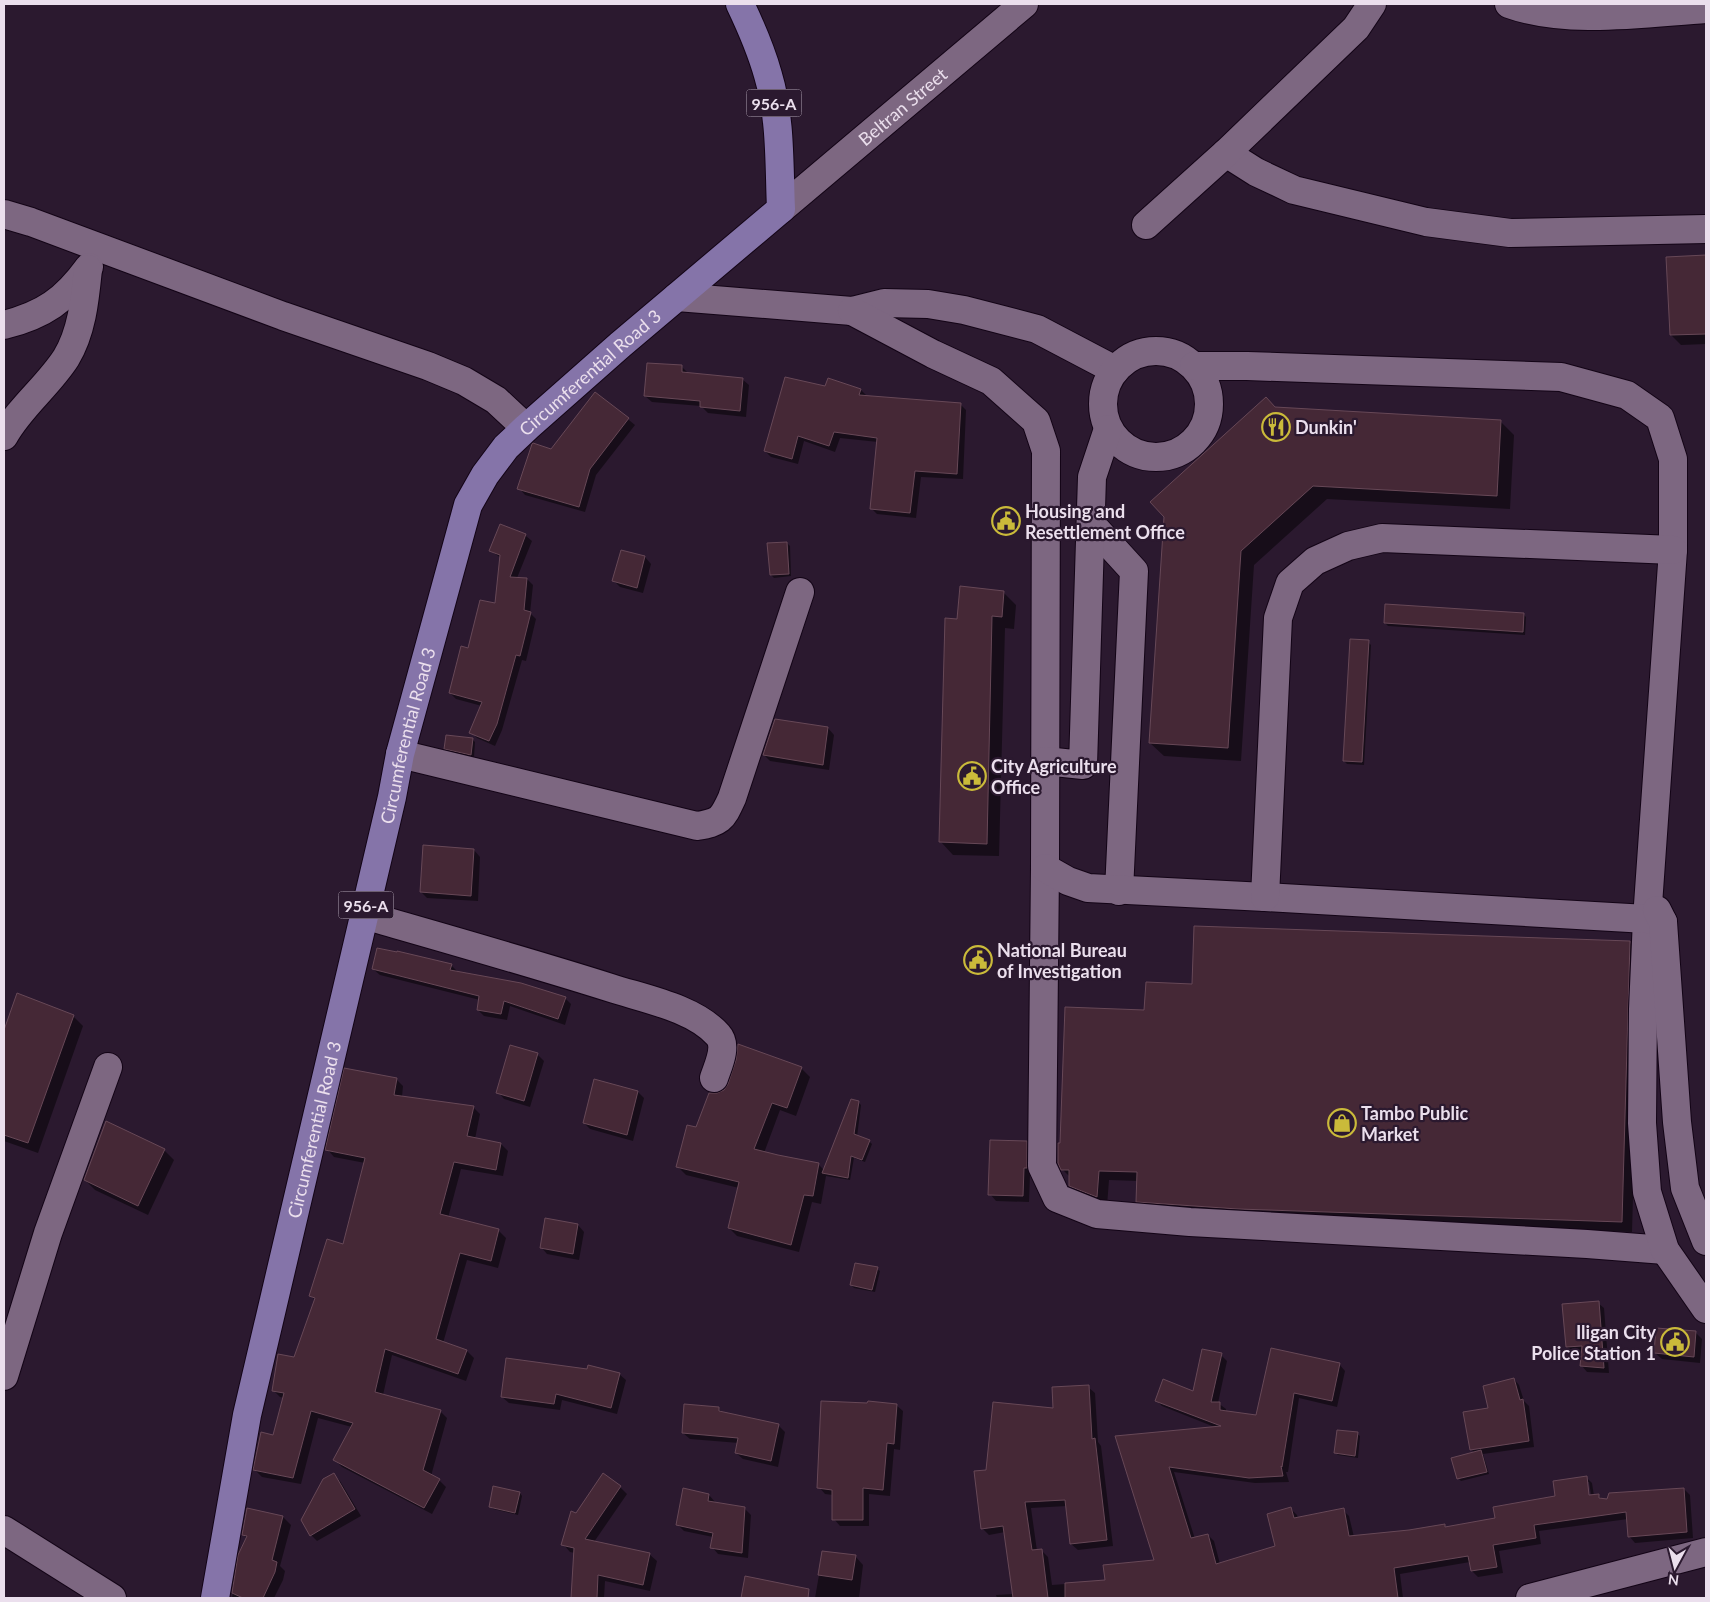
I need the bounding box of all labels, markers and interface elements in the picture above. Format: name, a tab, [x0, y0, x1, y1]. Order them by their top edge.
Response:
street label: Beltran Street	[854, 63, 952, 150]
road number: 956-A	[746, 90, 802, 116]
street label: Circumferential Road 3	[514, 305, 665, 440]
restaurant icon: Dunkin'	[1261, 412, 1291, 442]
place label: Dunkin'	[1295, 416, 1357, 438]
place label: Housing and Resettlement Office	[1025, 500, 1185, 543]
public building icon: Housing and Resettlement Office	[991, 506, 1021, 536]
street label: Circumferential Road 3	[375, 645, 440, 826]
place label: City Agriculture Office	[991, 755, 1117, 798]
public building icon: City Agriculture Office	[957, 761, 987, 791]
road number: 956-A	[338, 892, 394, 918]
place label: National Bureau of Investigation	[997, 939, 1127, 982]
public building icon: National Bureau of Investigation	[963, 945, 993, 975]
street label: Circumferential Road 3	[283, 1039, 345, 1220]
place label: Tambo Public Market	[1361, 1102, 1468, 1145]
shop icon: Tambo Public Market	[1327, 1108, 1357, 1138]
place label: Iligan City Police Station 1	[1531, 1321, 1656, 1364]
public building icon: Iligan City Police Station 1	[1660, 1327, 1690, 1357]
north arrow	[1650, 1542, 1700, 1592]
text: N	[1667, 1571, 1680, 1589]

